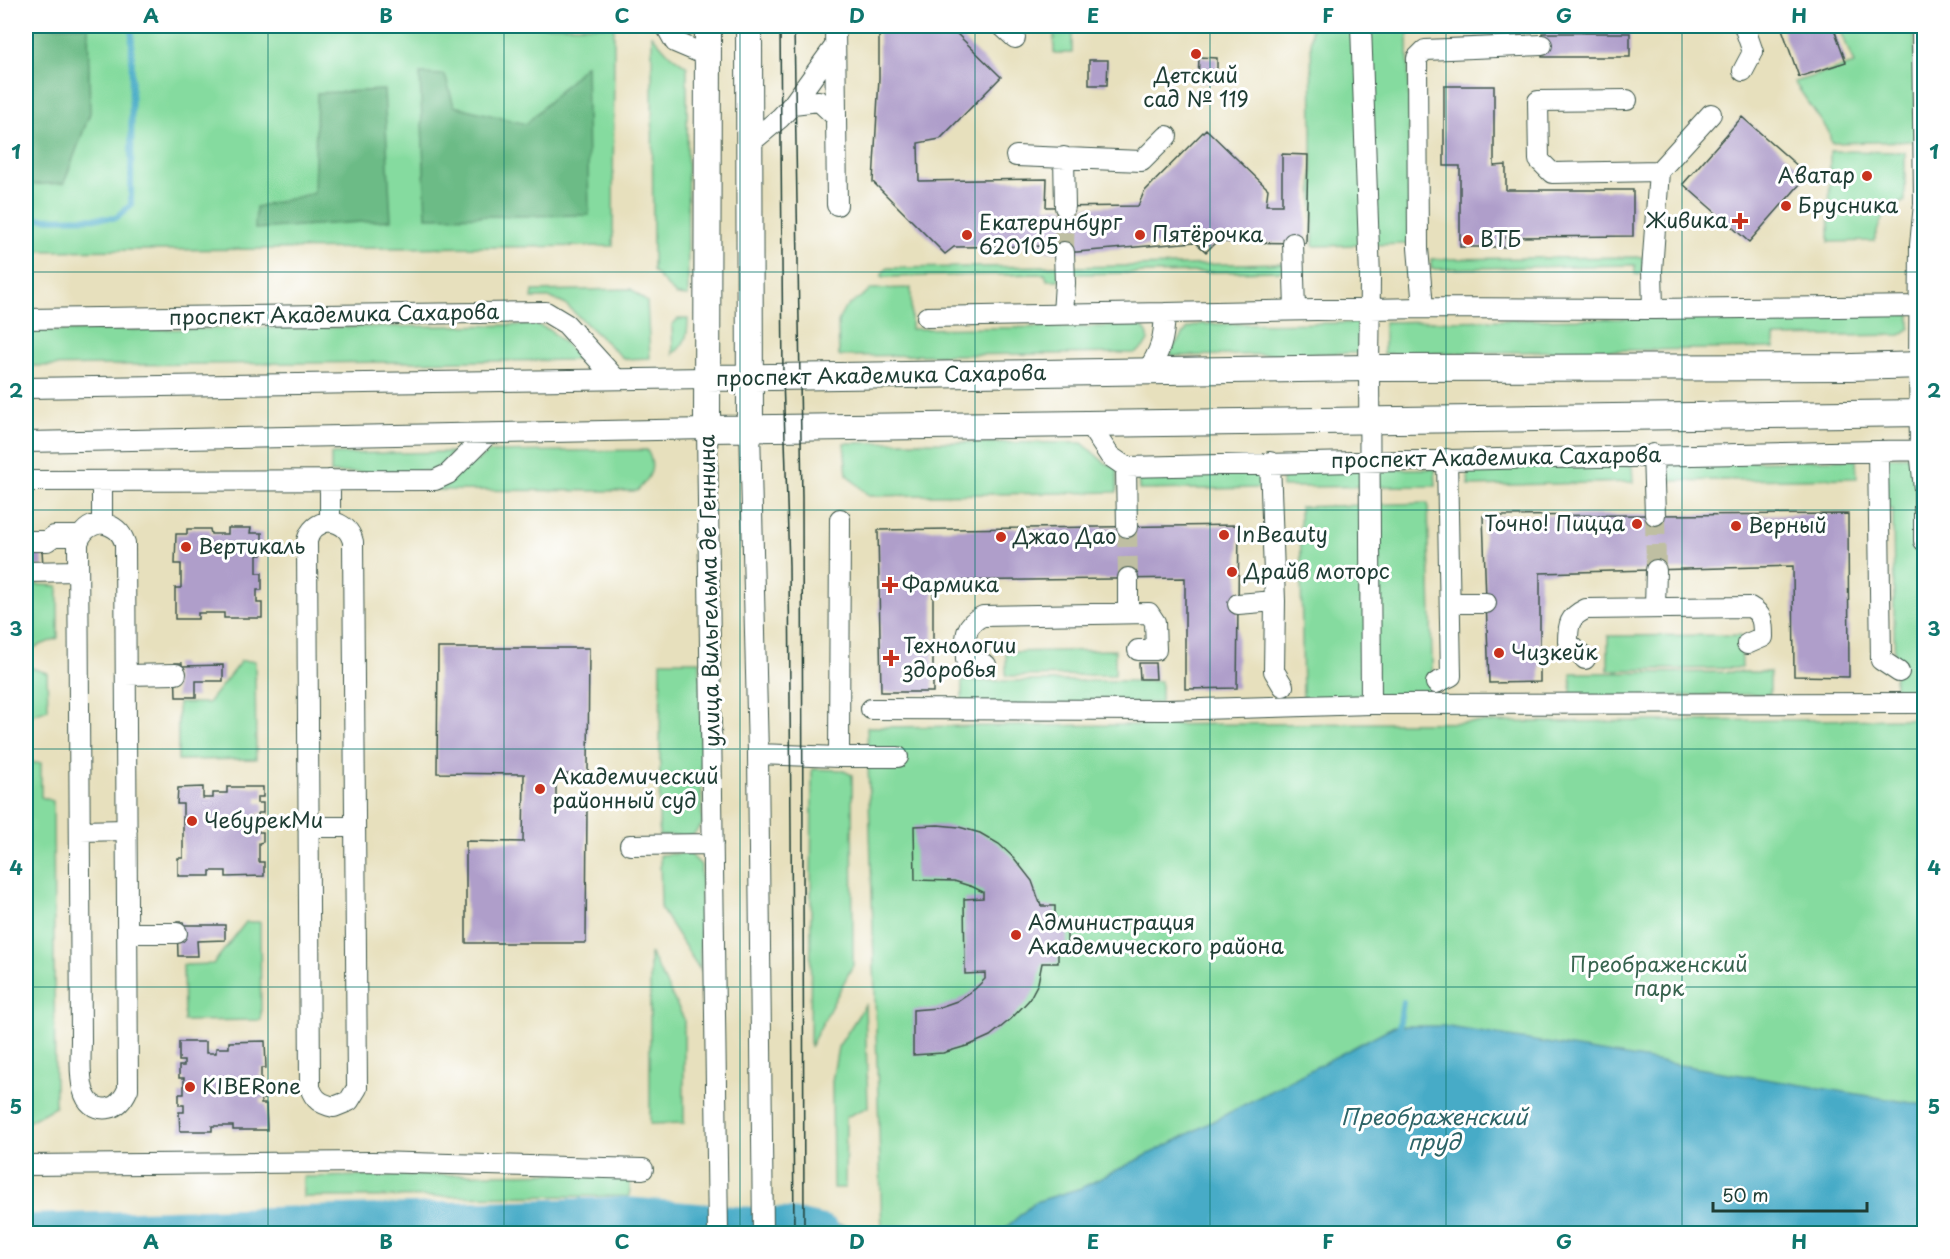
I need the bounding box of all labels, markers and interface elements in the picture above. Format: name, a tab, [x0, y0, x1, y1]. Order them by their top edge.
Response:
text: A	[143, 0, 159, 30]
text: B	[379, 0, 393, 30]
text: C	[614, 0, 630, 30]
text: D	[849, 0, 865, 30]
text: E	[1087, 0, 1099, 30]
text: F	[1322, 0, 1334, 30]
text: G	[1556, 0, 1572, 30]
text: H	[1791, 0, 1807, 30]
marker: Детский сад № 119	[1189, 47, 1203, 61]
place label: Детский сад № 119	[1143, 58, 1249, 114]
text: 1	[11, 136, 21, 166]
text: 1	[1929, 136, 1939, 166]
place label: Аватар	[1778, 158, 1855, 190]
marker: Аватар	[1860, 169, 1874, 183]
place label: Брусника	[1798, 188, 1899, 220]
marker: Брусника	[1779, 199, 1793, 213]
place label: Живика	[1646, 203, 1729, 235]
place label: Екатеринбург 620105	[979, 205, 1123, 261]
marker: Живика	[1733, 214, 1747, 228]
place label: Пятёрочка	[1152, 217, 1264, 249]
place label: ВТБ	[1480, 222, 1521, 254]
marker: Екатеринбург 620105	[960, 228, 974, 242]
marker: Пятёрочка	[1133, 228, 1147, 242]
marker: ВТБ	[1461, 233, 1475, 247]
street label: проспект Академика Сахарова	[168, 294, 499, 332]
street label: проспект Академика Сахарова	[715, 355, 1046, 393]
text: 2	[9, 375, 23, 405]
text: 2	[1927, 375, 1941, 405]
street label: улица Вильгельма де Геннина	[689, 434, 727, 748]
street label: проспект Академика Сахарова	[1330, 437, 1661, 475]
place label: Точно! Пицца	[1484, 506, 1626, 538]
place label: Верный	[1748, 508, 1827, 540]
place label: InBeauty	[1236, 517, 1328, 549]
marker: Точно! Пицца	[1630, 517, 1644, 531]
place label: Джао Дао	[1012, 519, 1117, 551]
marker: Верный	[1729, 519, 1743, 533]
marker: InBeauty	[1217, 528, 1231, 542]
place label: Вертикаль	[198, 529, 305, 561]
marker: Джао Дао	[994, 530, 1008, 544]
marker: Вертикаль	[179, 540, 193, 554]
place label: Драйв моторс	[1243, 554, 1390, 586]
marker: Драйв моторс	[1225, 565, 1239, 579]
place label: Фармика	[902, 567, 1000, 599]
marker: Фармика	[883, 578, 897, 592]
text: 3	[9, 613, 23, 643]
text: 3	[1927, 613, 1941, 643]
place label: Технологии здоровья	[902, 628, 1016, 684]
place label: Чизкейк	[1511, 635, 1598, 667]
marker: Чизкейк	[1492, 646, 1506, 660]
marker: Технологии здоровья	[884, 651, 898, 665]
place label: Академический районный суд	[552, 759, 719, 815]
marker: Академический районный суд	[533, 782, 547, 796]
place label: ЧебурекМи	[204, 803, 323, 835]
marker: ЧебурекМи	[185, 814, 199, 828]
text: 4	[9, 852, 23, 882]
text: 4	[1927, 852, 1941, 882]
place label: Администрация Академического района	[1028, 905, 1284, 961]
marker: Администрация Академического района	[1009, 928, 1023, 942]
park label: Преображенский парк	[1570, 947, 1748, 1003]
place label: KIBERone	[202, 1069, 301, 1101]
marker: KIBERone	[183, 1080, 197, 1094]
text: 5	[10, 1091, 22, 1121]
text: 5	[1928, 1091, 1940, 1121]
water label: Преображенский пруд	[1341, 1099, 1530, 1157]
scale bar	[1713, 1175, 1868, 1213]
text: 50 m	[1722, 1181, 1769, 1208]
text: A	[143, 1226, 159, 1256]
text: B	[379, 1226, 393, 1256]
text: C	[614, 1226, 630, 1256]
text: D	[849, 1226, 865, 1256]
text: E	[1087, 1226, 1099, 1256]
text: F	[1322, 1226, 1334, 1256]
text: G	[1556, 1226, 1572, 1256]
text: H	[1791, 1226, 1807, 1256]

